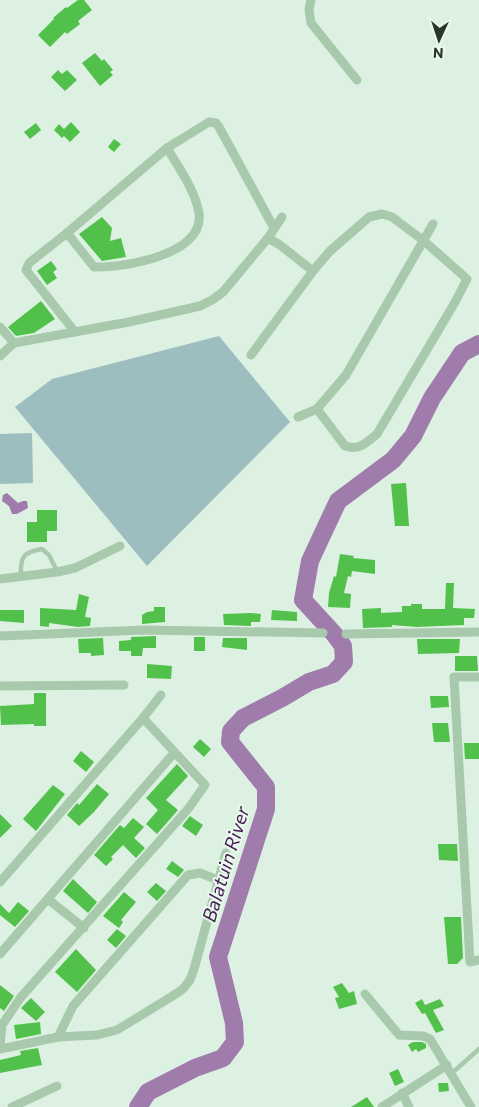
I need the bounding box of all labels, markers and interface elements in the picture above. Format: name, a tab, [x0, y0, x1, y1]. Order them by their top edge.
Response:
north arrow	[414, 15, 464, 65]
text: N	[433, 45, 444, 62]
water label: Balatuin River	[197, 802, 254, 925]

